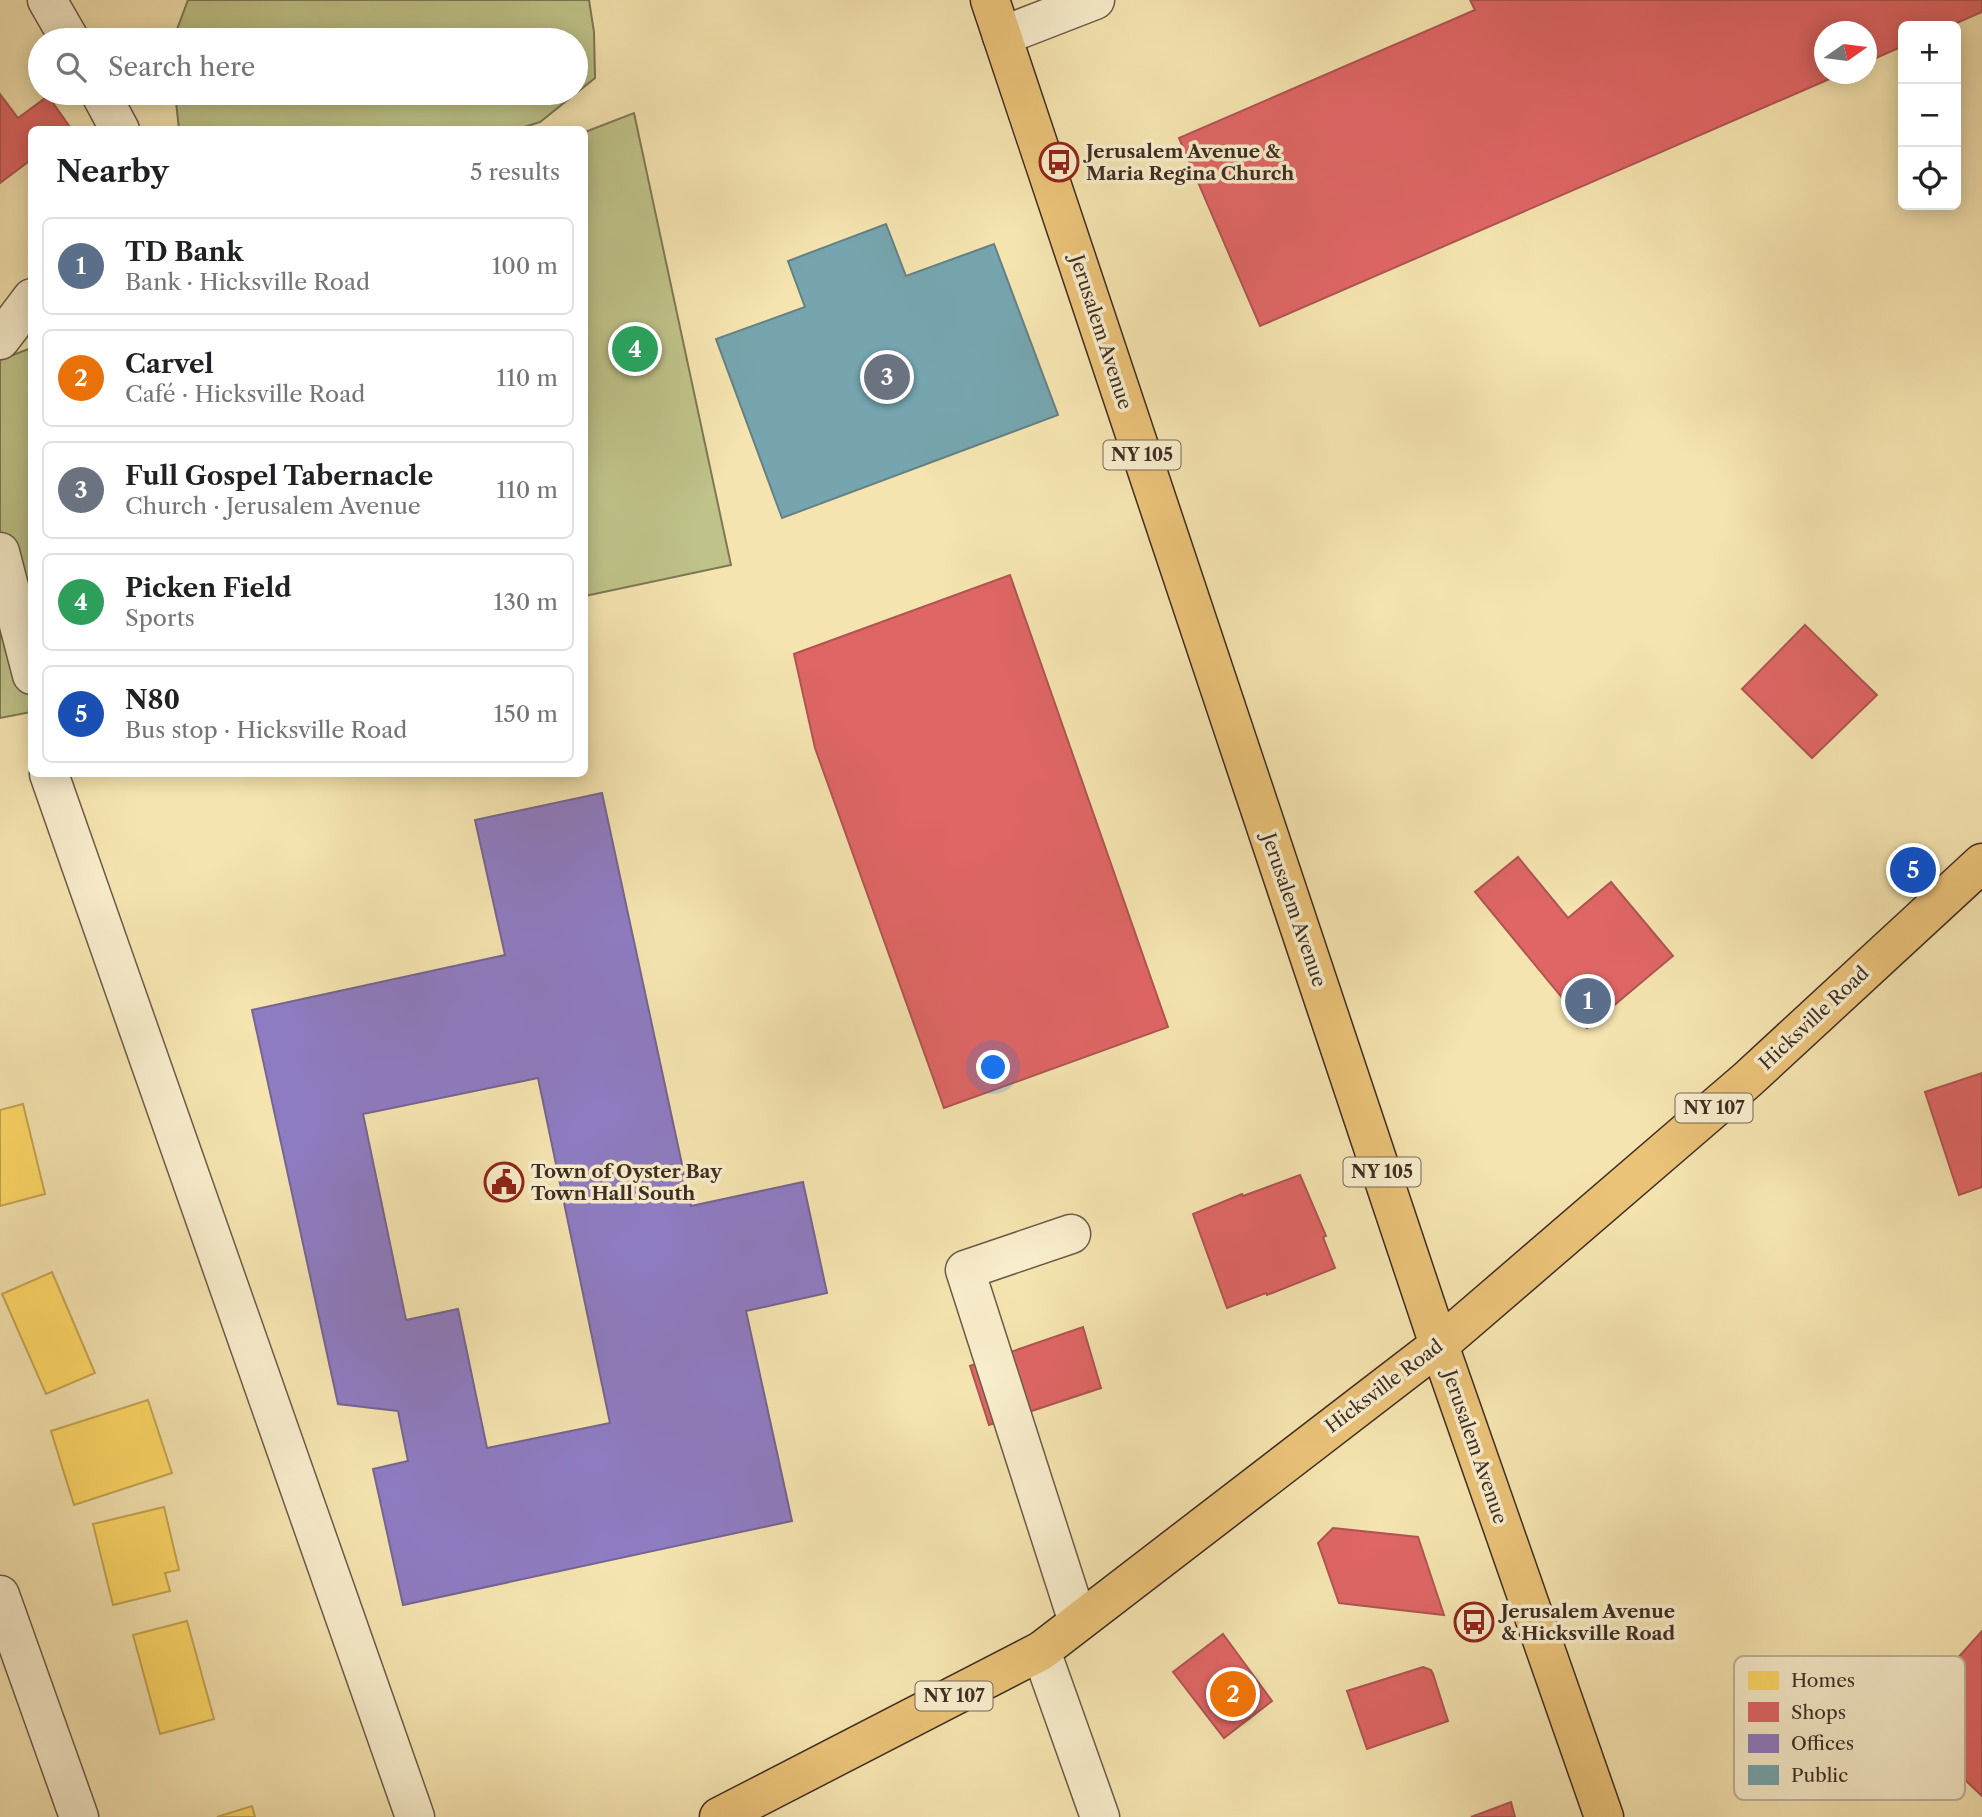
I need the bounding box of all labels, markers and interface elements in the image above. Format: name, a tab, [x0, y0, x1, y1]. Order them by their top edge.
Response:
north arrow	[1814, 21, 1877, 84]
map controls	[1898, 21, 1961, 210]
button: +	[1898, 21, 1961, 84]
search box	[28, 28, 588, 105]
icon: search	[52, 48, 90, 86]
text: Search here	[108, 51, 255, 83]
button: −	[1898, 84, 1961, 147]
place label: Jerusalem Avenue & Maria Regina Church	[1083, 140, 1294, 185]
bus stop icon: Jerusalem Avenue & Maria Regina Church	[1038, 141, 1080, 183]
button: locate	[1898, 147, 1961, 210]
text: Nearby	[56, 153, 169, 190]
text: 5 results	[470, 158, 560, 186]
text: TD Bank	[125, 236, 243, 268]
street label: Jerusalem Avenue	[1064, 249, 1137, 412]
text: 1	[76, 252, 86, 280]
text: 100 m	[492, 252, 558, 280]
text: Bank · Hicksville Road	[125, 268, 370, 296]
pin: 4	[612, 323, 658, 375]
text: Carvel	[125, 348, 214, 380]
pin: 3	[864, 351, 910, 403]
text: 2	[74, 364, 88, 392]
text: 110 m	[497, 364, 558, 392]
text: Café · Hicksville Road	[125, 380, 365, 408]
road number: NY 105	[1104, 440, 1180, 470]
text: Full Gospel Tabernacle	[125, 460, 433, 492]
text: 3	[75, 476, 88, 504]
text: 110 m	[497, 476, 558, 504]
text: Church · Jerusalem Avenue	[125, 492, 421, 520]
text: Picken Field	[125, 572, 292, 604]
text: 4	[74, 588, 88, 616]
text: 130 m	[494, 588, 558, 616]
text: Sports	[125, 604, 195, 632]
text: N80	[125, 684, 180, 716]
text: 5	[75, 700, 87, 728]
text: 150 m	[494, 700, 558, 728]
text: Bus stop · Hicksville Road	[125, 716, 407, 744]
street label: Jerusalem Avenue	[1256, 827, 1331, 990]
pin: 5	[1890, 844, 1936, 896]
street label: Hicksville Road	[1755, 961, 1874, 1075]
pin: 1	[1565, 975, 1611, 1027]
your location	[976, 1050, 1010, 1084]
road number: NY 107	[1676, 1093, 1752, 1122]
road number: NY 105	[1344, 1157, 1420, 1186]
place label: Town of Oyster Bay Town Hall South	[531, 1160, 723, 1205]
public building icon: Town of Oyster Bay Town Hall South	[483, 1161, 525, 1203]
street label: Hicksville Road	[1321, 1334, 1448, 1438]
street label: Jerusalem Avenue	[1437, 1364, 1512, 1527]
place label: Jerusalem Avenue & Hicksville Road	[1498, 1600, 1676, 1645]
bus stop icon: Jerusalem Avenue & Hicksville Road	[1453, 1601, 1495, 1643]
legend	[1734, 1656, 1965, 1800]
pin: 2	[1210, 1668, 1256, 1720]
text: Homes	[1791, 1669, 1855, 1692]
road number: NY 107	[916, 1681, 992, 1710]
text: Shops	[1791, 1701, 1846, 1724]
text: Offices	[1791, 1732, 1854, 1755]
text: Public	[1791, 1764, 1848, 1787]

